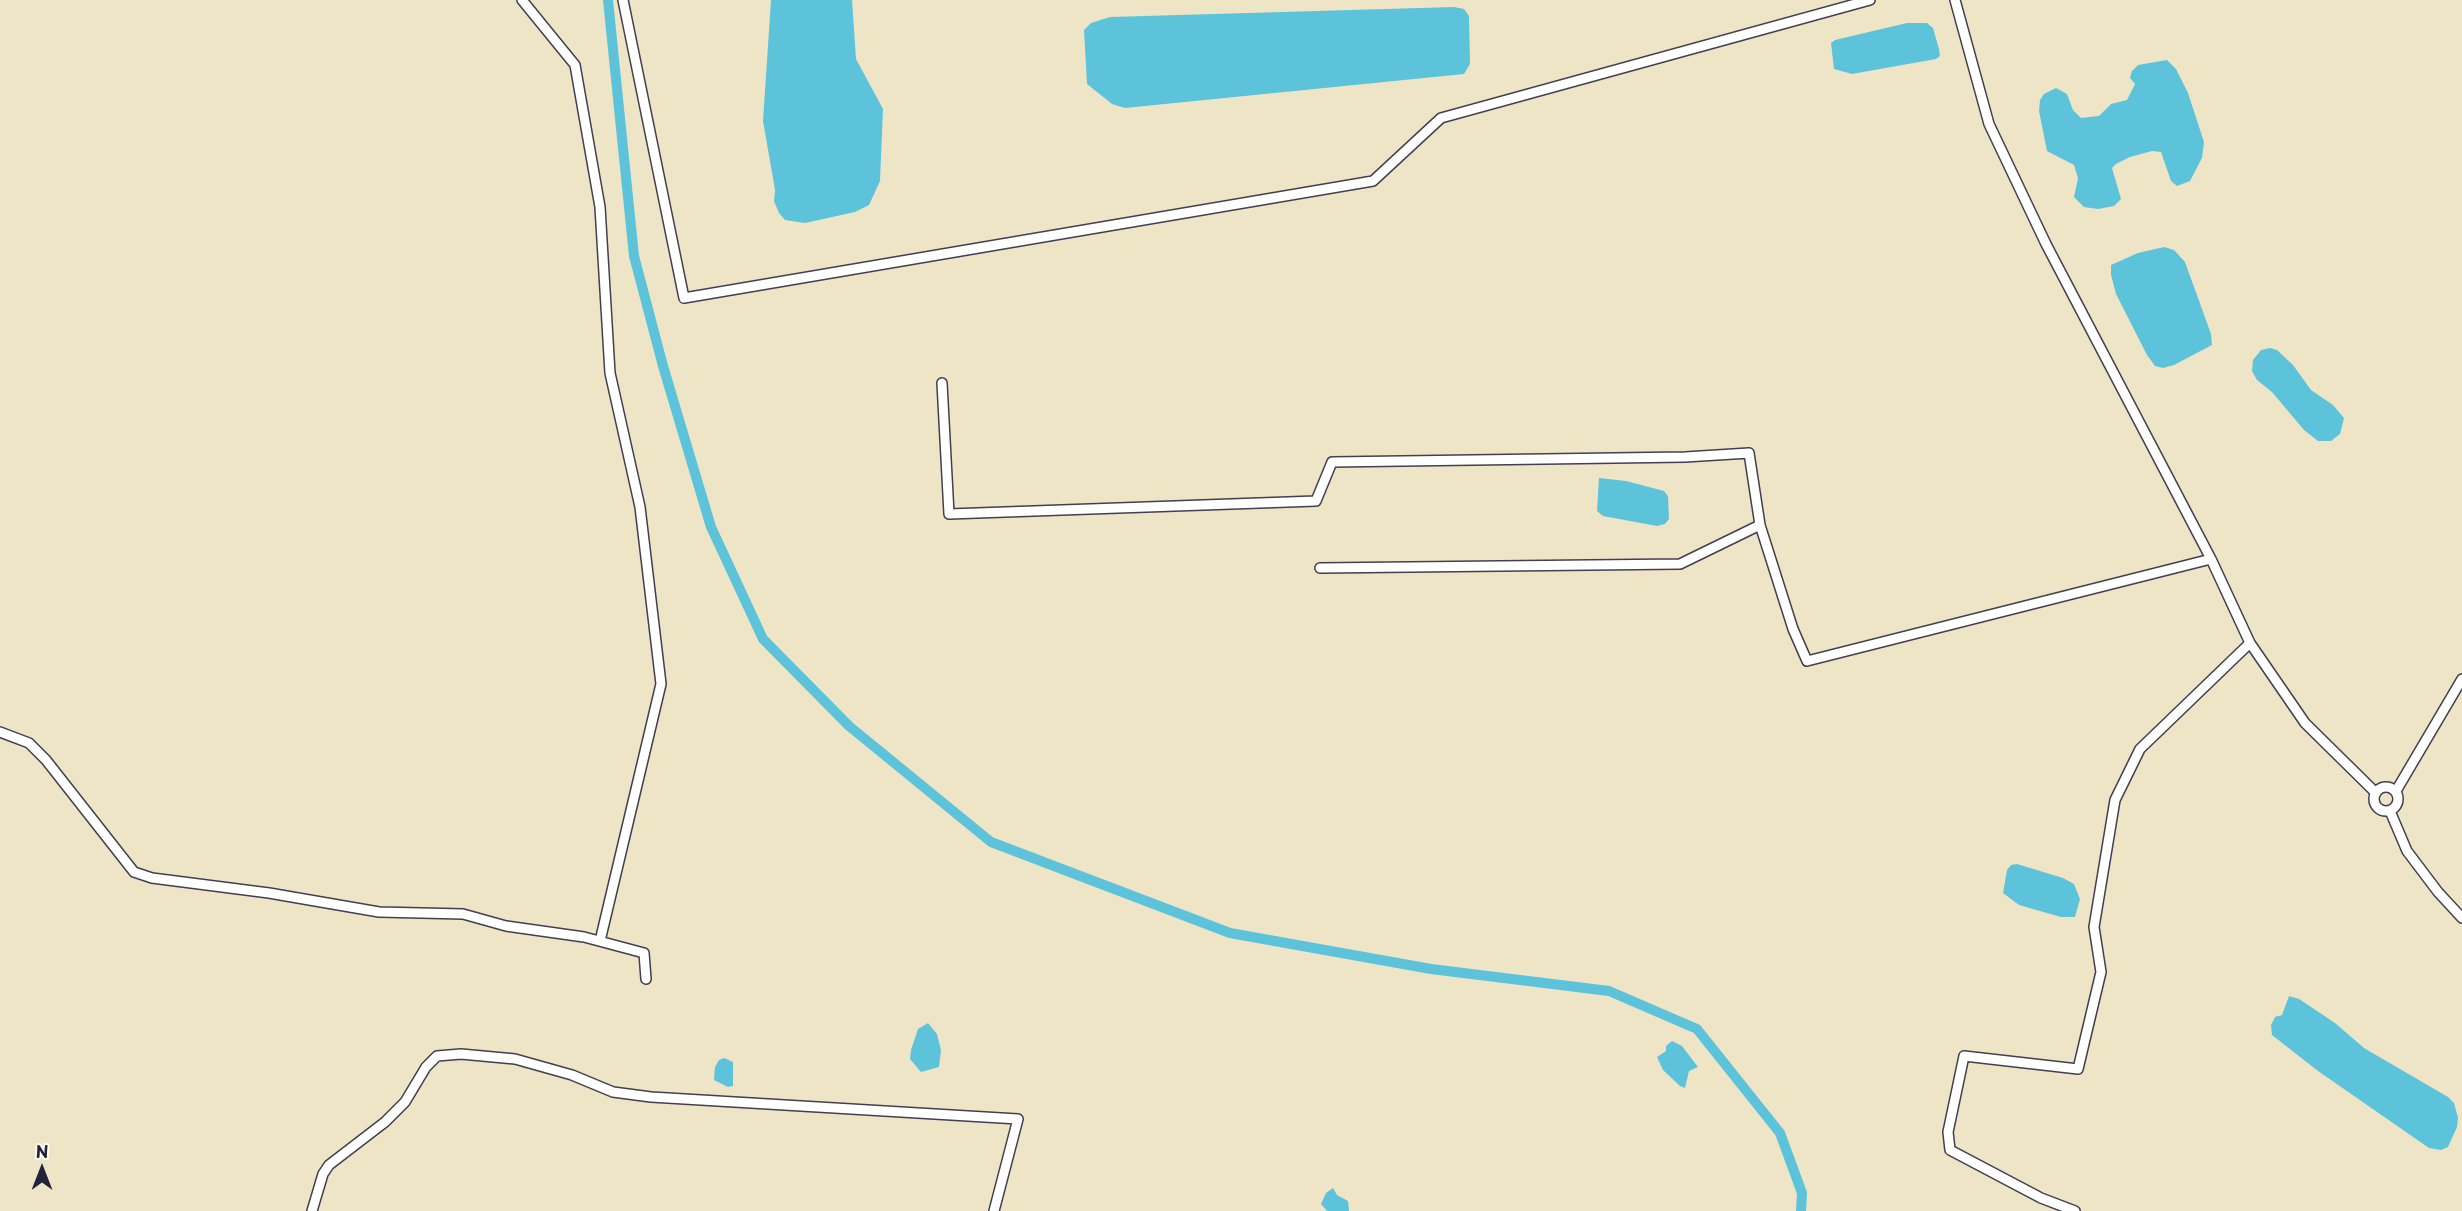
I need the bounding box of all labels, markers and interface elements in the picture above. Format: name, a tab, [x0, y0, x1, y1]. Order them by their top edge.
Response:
north arrow	[12, 1139, 72, 1199]
text: N	[36, 1139, 48, 1163]

